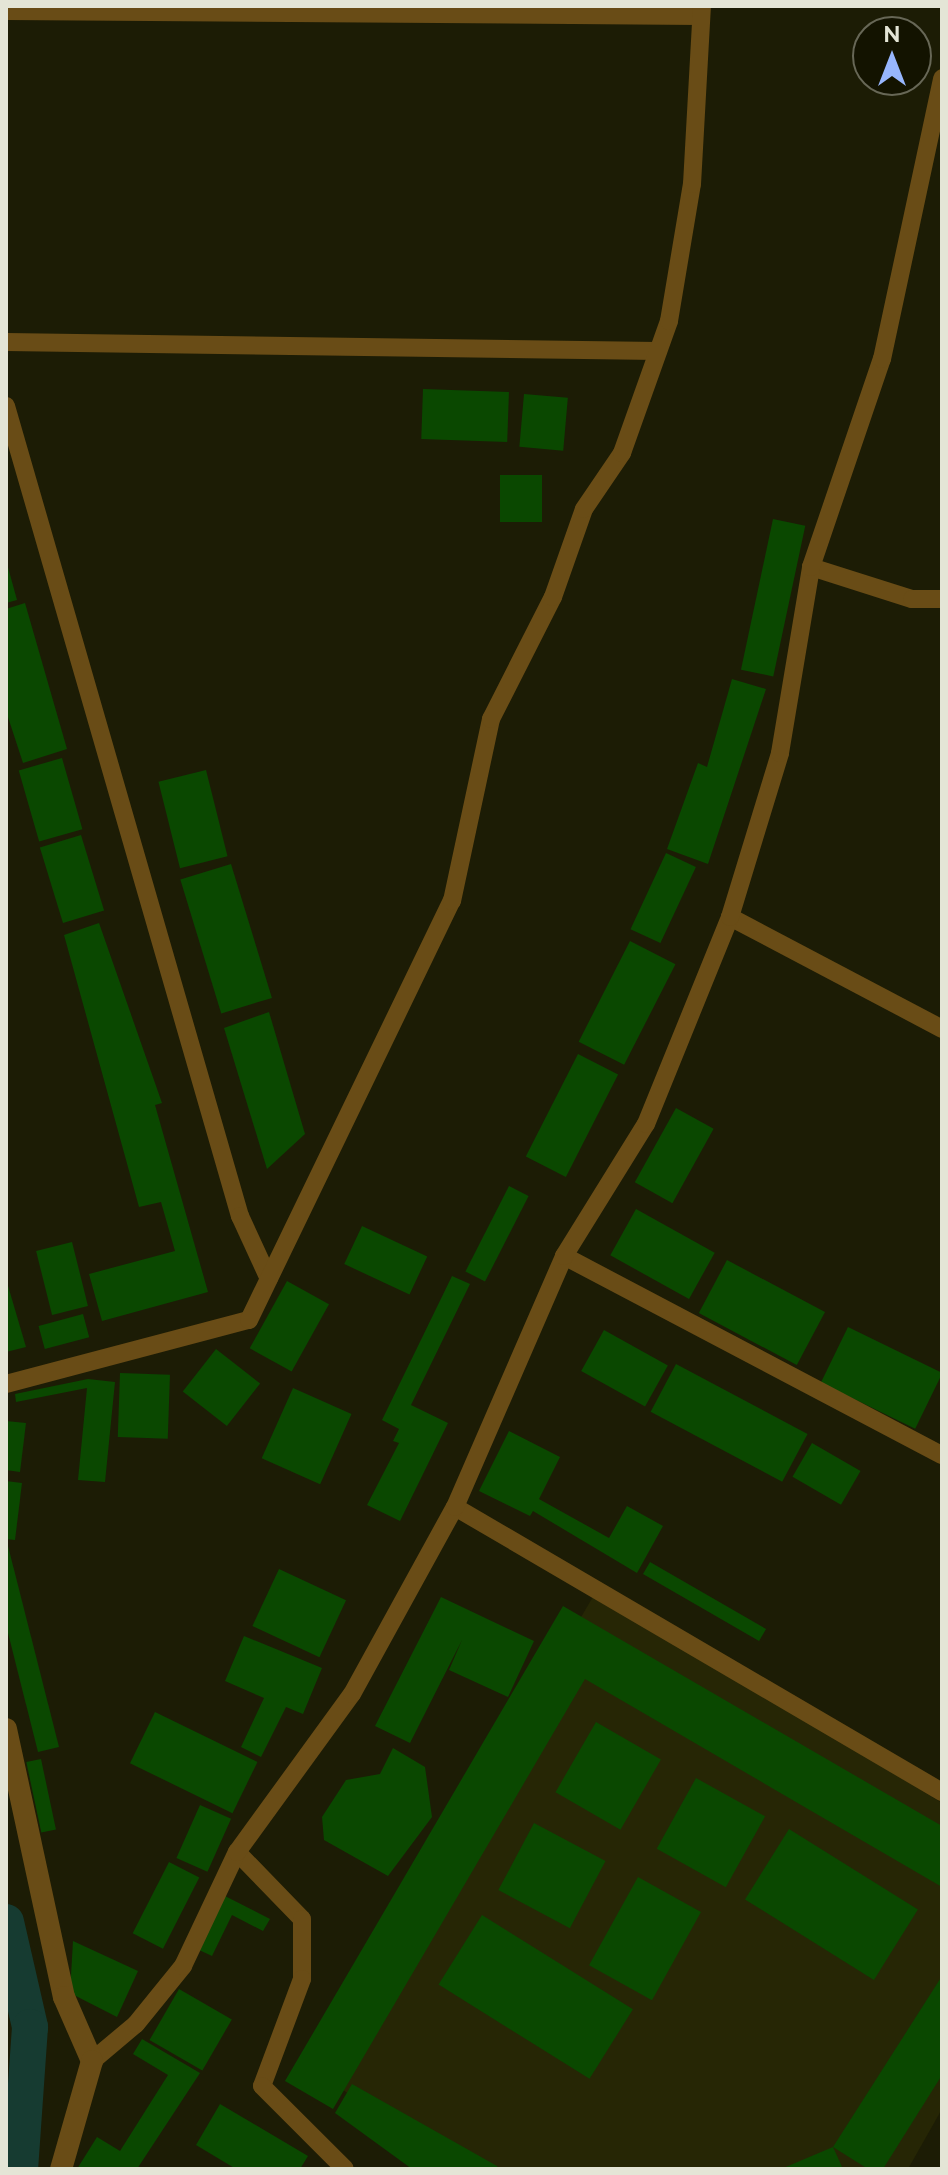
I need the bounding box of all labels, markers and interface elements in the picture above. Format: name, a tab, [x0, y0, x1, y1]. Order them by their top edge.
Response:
north arrow	[852, 16, 932, 96]
text: N	[884, 21, 900, 47]

